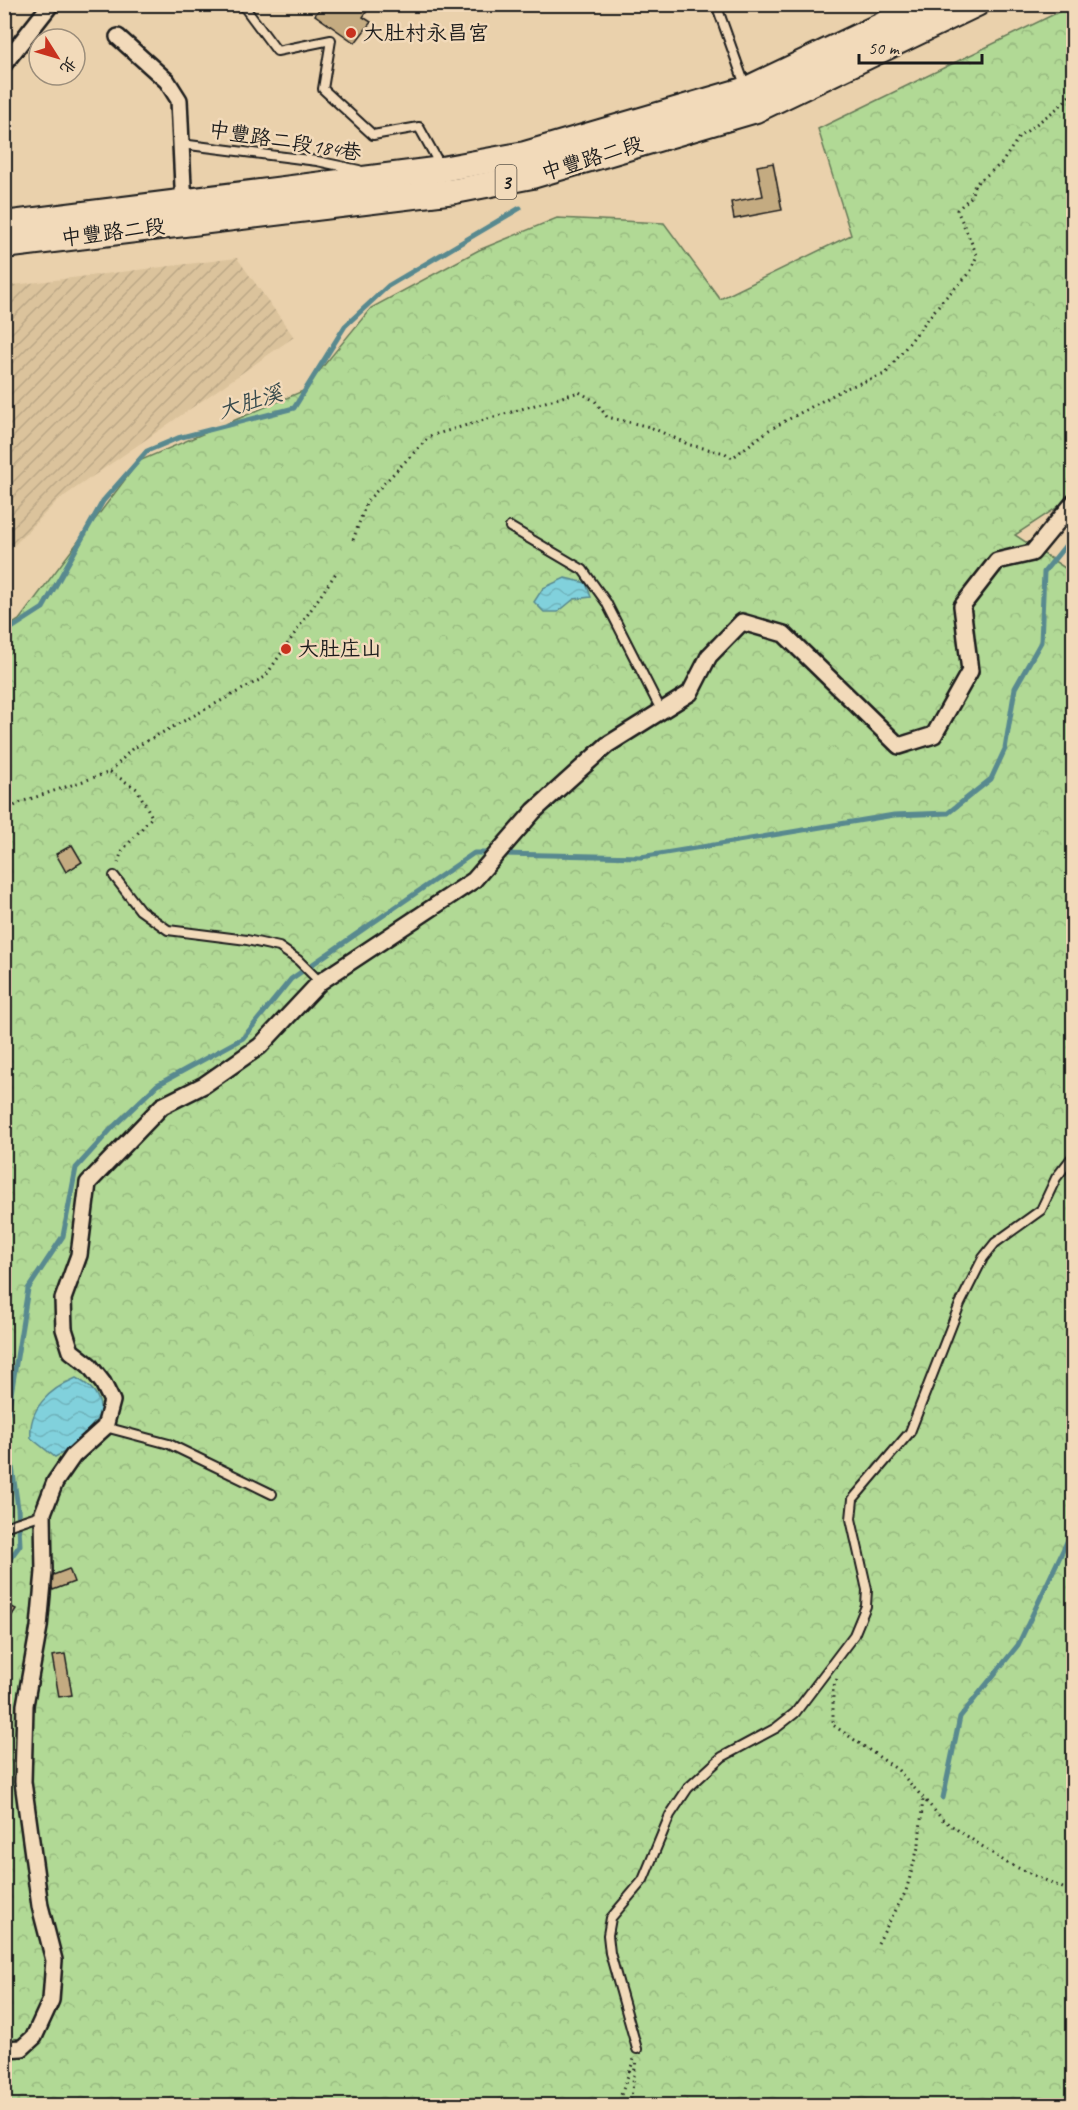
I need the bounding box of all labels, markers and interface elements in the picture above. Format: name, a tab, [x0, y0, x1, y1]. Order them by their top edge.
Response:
place label: 大肚村永昌宮	[363, 20, 489, 46]
marker: 大肚村永昌宮	[344, 26, 358, 40]
north arrow	[27, 27, 87, 87]
scale bar	[859, 27, 982, 65]
text: 50 m	[868, 37, 901, 59]
text: 北	[55, 53, 81, 78]
street label: 中豐路二段184巷	[207, 116, 363, 166]
street label: 中豐路二段	[538, 130, 646, 186]
road number: 3	[496, 165, 516, 199]
street label: 中豐路二段	[59, 213, 167, 251]
water label: 大肚溪	[215, 379, 287, 425]
place label: 大肚庄山	[298, 636, 382, 662]
marker: 大肚庄山	[279, 642, 293, 656]

